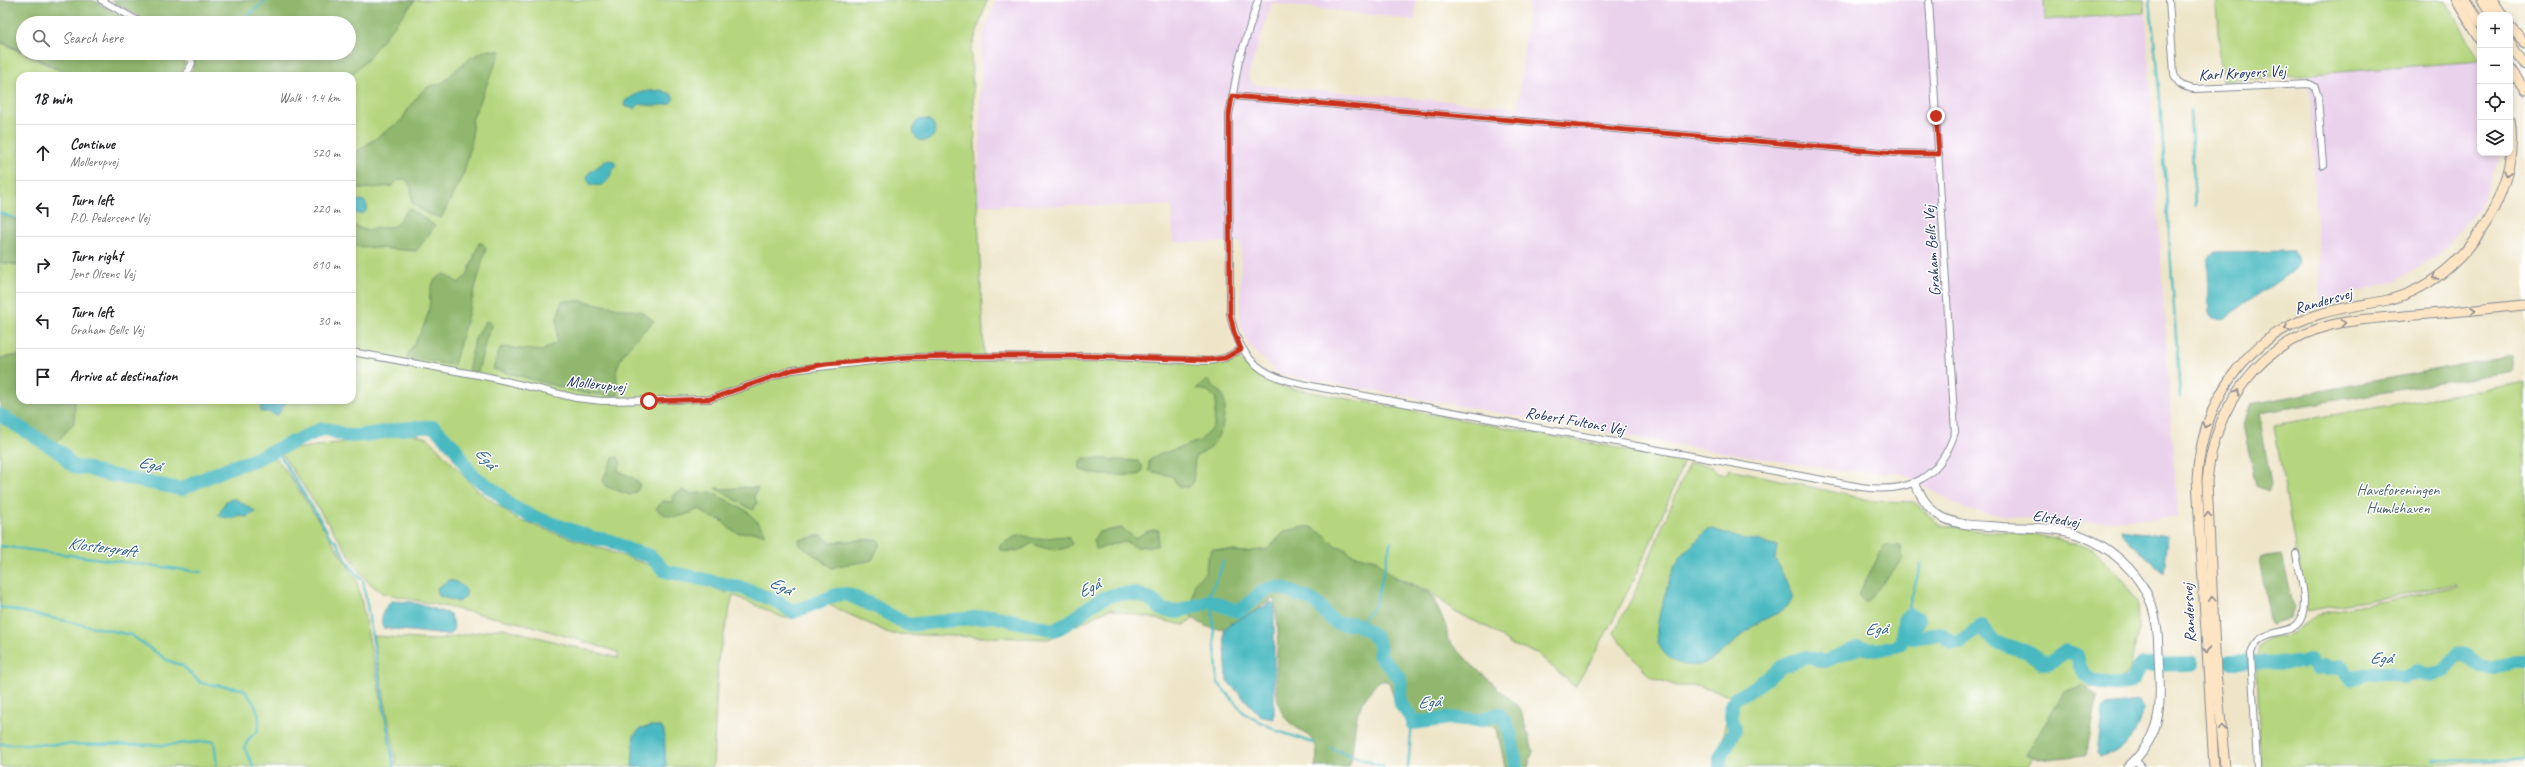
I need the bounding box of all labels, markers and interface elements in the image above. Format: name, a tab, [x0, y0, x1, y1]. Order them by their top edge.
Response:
map controls	[2477, 12, 2513, 156]
button: +	[2477, 12, 2513, 48]
search box	[16, 16, 356, 60]
icon: search	[30, 27, 52, 49]
text: Search here	[62, 29, 123, 48]
button: −	[2477, 48, 2513, 84]
street label: Karl Krøyers Vej	[2198, 61, 2288, 85]
button: locate	[2477, 84, 2513, 120]
text: 18 min	[32, 88, 72, 109]
text: Walk · 1.4 km	[279, 90, 340, 106]
route end	[1927, 107, 1945, 125]
button: layers	[2477, 120, 2513, 156]
text: Continue	[70, 135, 115, 154]
icon: ahead	[32, 142, 54, 164]
text: 520 m	[312, 145, 340, 161]
text: Mollerupvej	[70, 154, 118, 170]
one-way arrow	[2503, 169, 2511, 176]
text: Turn left	[70, 191, 113, 210]
icon: left	[32, 198, 54, 220]
text: 220 m	[312, 201, 340, 217]
street label: Graham Bells Vej	[1919, 203, 1945, 297]
text: P.O. Pedersens Vej	[70, 210, 150, 226]
text: Turn right	[70, 247, 123, 266]
icon: right	[32, 254, 54, 276]
text: 610 m	[312, 257, 340, 273]
text: Jens Olsens Vej	[70, 266, 135, 282]
one-way arrow	[2433, 272, 2440, 279]
street label: Randersvej	[2292, 283, 2356, 319]
text: Turn left	[70, 303, 113, 322]
one-way arrow	[2470, 306, 2476, 315]
icon: left	[32, 310, 54, 332]
text: 30 m	[318, 313, 340, 329]
one-way arrow	[2340, 319, 2346, 328]
text: Graham Bells Vej	[70, 322, 144, 338]
one-way arrow	[2284, 323, 2291, 331]
icon: arrive	[32, 366, 54, 388]
text: Arrive at destination	[70, 367, 177, 386]
street label: Mollerupvej	[565, 371, 628, 397]
one-way arrow	[2232, 389, 2239, 396]
route start	[640, 392, 658, 410]
street label: Robert Fultons Vej	[1524, 402, 1629, 440]
one-way arrow	[2202, 421, 2211, 428]
water label: Egå	[471, 443, 504, 476]
water label: Egå	[137, 451, 167, 477]
park label: Haveforeningen Humlehaven	[2357, 480, 2440, 518]
street label: Elstedvej	[2031, 505, 2083, 533]
one-way arrow	[2204, 512, 2213, 518]
water label: Klostergrøft	[67, 532, 140, 562]
water label: Egå	[766, 572, 799, 602]
water label: Egå	[1074, 572, 1107, 602]
street label: Randersvej	[2177, 581, 2201, 643]
one-way arrow	[2208, 596, 2217, 602]
water label: Egå	[1864, 618, 1891, 640]
one-way arrow	[2202, 647, 2210, 653]
water label: Egå	[2370, 647, 2396, 669]
water label: Egå	[1417, 690, 1445, 713]
one-way arrow	[2218, 725, 2227, 731]

